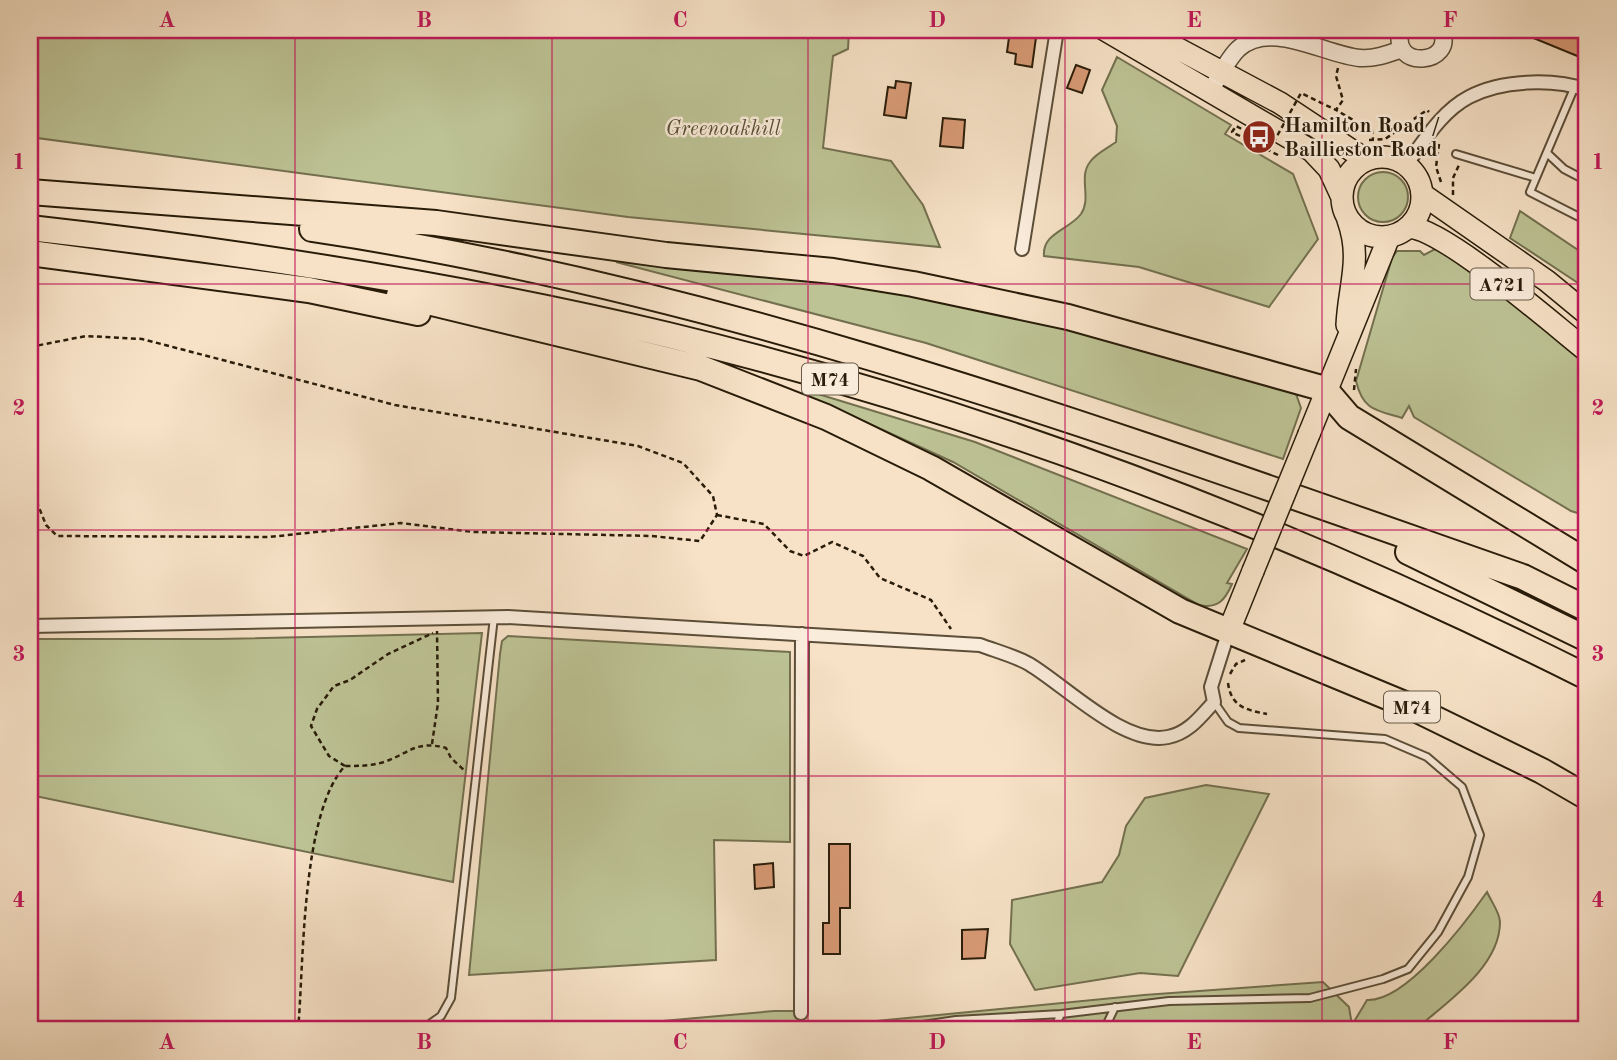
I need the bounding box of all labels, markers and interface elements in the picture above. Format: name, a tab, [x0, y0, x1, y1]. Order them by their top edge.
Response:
text: A	[158, 9, 176, 32]
text: B	[416, 9, 432, 32]
text: C	[672, 9, 688, 32]
text: D	[928, 9, 946, 32]
text: E	[1186, 9, 1202, 32]
text: F	[1442, 9, 1458, 32]
place label: Hamilton Road / Baillieston Road	[1284, 116, 1440, 161]
bus stop icon: Hamilton Road / Baillieston Road	[1240, 118, 1278, 156]
park label: Greenoakhill	[666, 119, 781, 140]
text: 1	[12, 151, 26, 174]
text: 1	[1591, 151, 1605, 174]
road number: A721	[1470, 268, 1534, 300]
road number: M74	[802, 364, 858, 394]
text: 2	[12, 397, 26, 420]
text: 2	[1591, 397, 1605, 420]
text: 3	[12, 643, 26, 666]
text: 3	[1591, 643, 1605, 666]
road number: M74	[1384, 692, 1440, 722]
text: 4	[12, 889, 26, 912]
text: 4	[1591, 889, 1605, 912]
text: A	[158, 1031, 176, 1054]
text: B	[416, 1031, 432, 1054]
text: C	[672, 1031, 688, 1054]
text: D	[928, 1031, 946, 1054]
text: E	[1186, 1031, 1202, 1054]
text: F	[1442, 1031, 1458, 1054]

